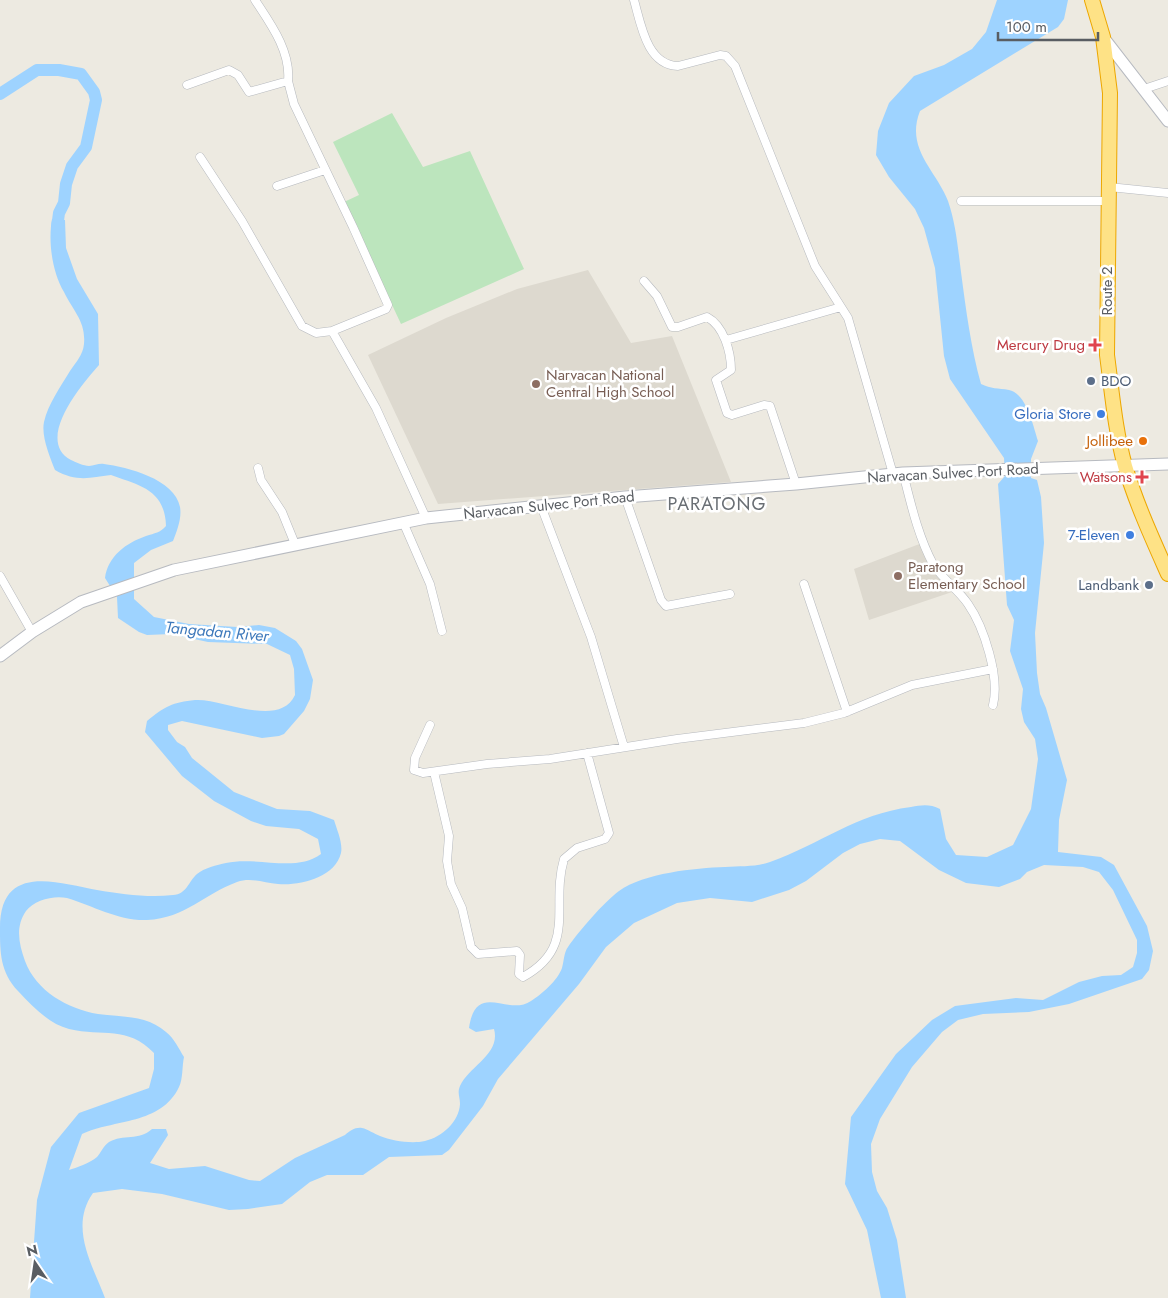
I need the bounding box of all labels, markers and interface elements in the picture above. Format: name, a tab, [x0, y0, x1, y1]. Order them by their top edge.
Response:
scale bar	[998, 10, 1098, 42]
text: 100 m	[1006, 16, 1047, 38]
street label: Route 2	[1096, 267, 1118, 315]
place label: Mercury Drug	[997, 334, 1085, 356]
marker: Mercury Drug	[1089, 339, 1101, 351]
place label: Narvacan National Central High School	[546, 364, 674, 403]
place label: BDO	[1101, 370, 1132, 392]
marker: BDO	[1085, 375, 1097, 387]
marker: Narvacan National Central High School	[530, 378, 542, 390]
place label: Gloria Store	[1014, 403, 1091, 425]
marker: Gloria Store	[1095, 408, 1107, 420]
place label: Jollibee	[1084, 430, 1133, 452]
marker: Jollibee	[1137, 435, 1149, 447]
street label: Narvacan Sulvec Port Road	[867, 458, 1039, 488]
place label: Watsons	[1080, 466, 1132, 488]
marker: Watsons	[1136, 471, 1148, 483]
street label: Narvacan Sulvec Port Road	[462, 485, 636, 525]
district label: PARATONG	[668, 491, 766, 517]
place label: 7-Eleven	[1068, 524, 1120, 546]
marker: 7-Eleven	[1124, 529, 1136, 541]
place label: Paratong Elementary School	[908, 556, 1025, 595]
marker: Paratong Elementary School	[892, 570, 904, 582]
place label: Landbank	[1078, 574, 1139, 596]
marker: Landbank	[1143, 579, 1155, 591]
water label: Tangadan River	[164, 616, 271, 648]
north arrow	[10, 1238, 60, 1288]
text: N	[24, 1239, 40, 1261]

